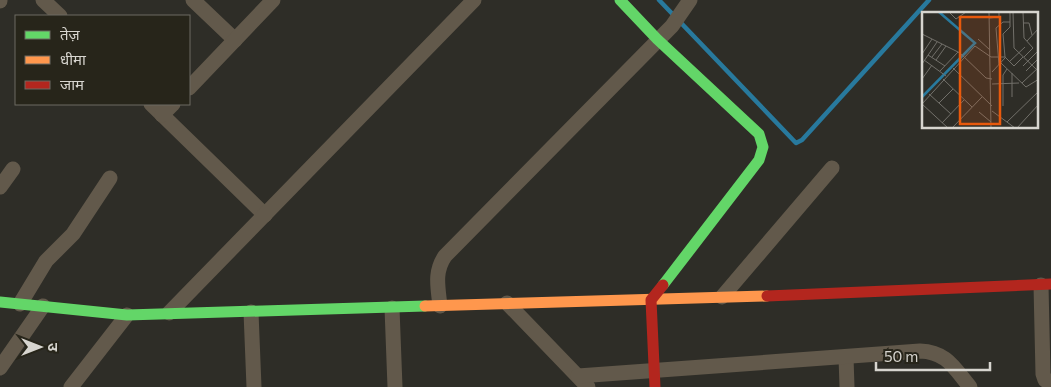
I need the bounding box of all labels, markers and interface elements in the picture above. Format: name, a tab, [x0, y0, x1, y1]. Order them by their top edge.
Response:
inset map	[922, 12, 1038, 129]
legend	[15, 15, 190, 105]
text: तेज़	[60, 25, 81, 43]
text: धीमा	[60, 50, 87, 68]
text: जाम	[60, 75, 85, 93]
north arrow	[15, 322, 65, 372]
scale bar	[876, 340, 990, 372]
text: उ	[45, 343, 62, 352]
text: 50 m	[884, 347, 918, 365]

